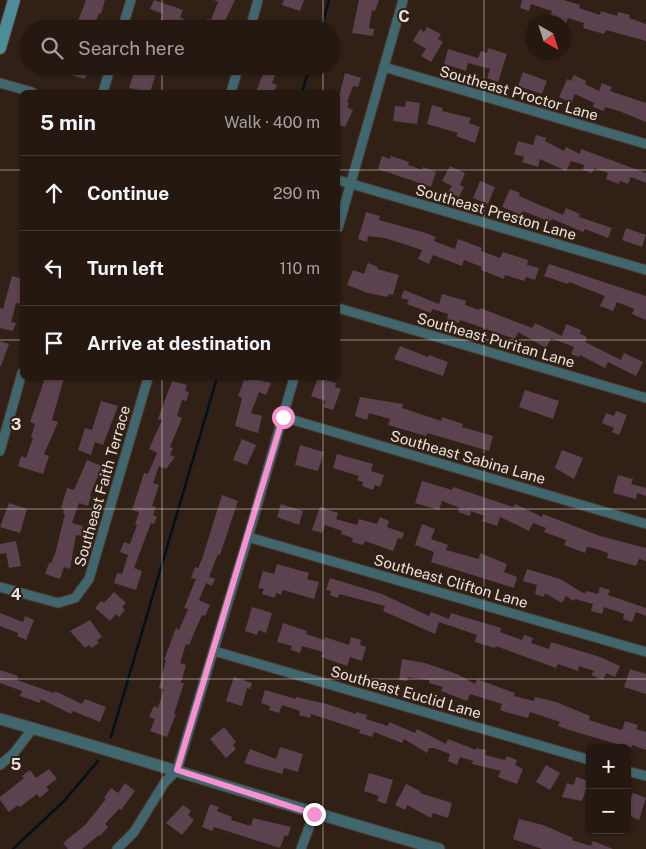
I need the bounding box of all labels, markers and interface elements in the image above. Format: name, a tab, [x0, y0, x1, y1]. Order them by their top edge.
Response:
text: C	[398, 7, 410, 26]
north arrow	[526, 15, 571, 60]
search box	[20, 20, 340, 75]
icon: search	[38, 34, 66, 62]
text: Search here	[78, 37, 185, 59]
street label: Southeast Proctor Lane	[438, 62, 600, 124]
text: 5 min	[40, 110, 96, 135]
text: Walk · 400 m	[224, 113, 320, 132]
icon: ahead	[40, 179, 68, 207]
street label: Southeast Preston Lane	[414, 181, 578, 243]
text: Continue	[87, 182, 169, 204]
text: 290 m	[273, 184, 320, 203]
icon: left	[40, 254, 68, 282]
text: Turn left	[87, 257, 164, 279]
text: 110 m	[279, 259, 320, 278]
street label: Southeast Puritan Lane	[415, 309, 577, 371]
icon: arrive	[40, 329, 68, 357]
text: Arrive at destination	[87, 332, 271, 354]
street label: Southeast Faith Terrace	[71, 403, 133, 569]
route start	[272, 406, 295, 429]
text: 3	[11, 415, 21, 434]
street label: Southeast Sabina Lane	[388, 427, 548, 487]
street label: Southeast Clifton Lane	[372, 551, 530, 611]
text: 4	[11, 585, 22, 604]
street label: Southeast Euclid Lane	[329, 662, 483, 722]
map controls	[586, 744, 631, 834]
button: +	[586, 744, 631, 789]
text: 5	[11, 755, 22, 774]
button: −	[586, 789, 631, 834]
route end	[303, 803, 326, 826]

